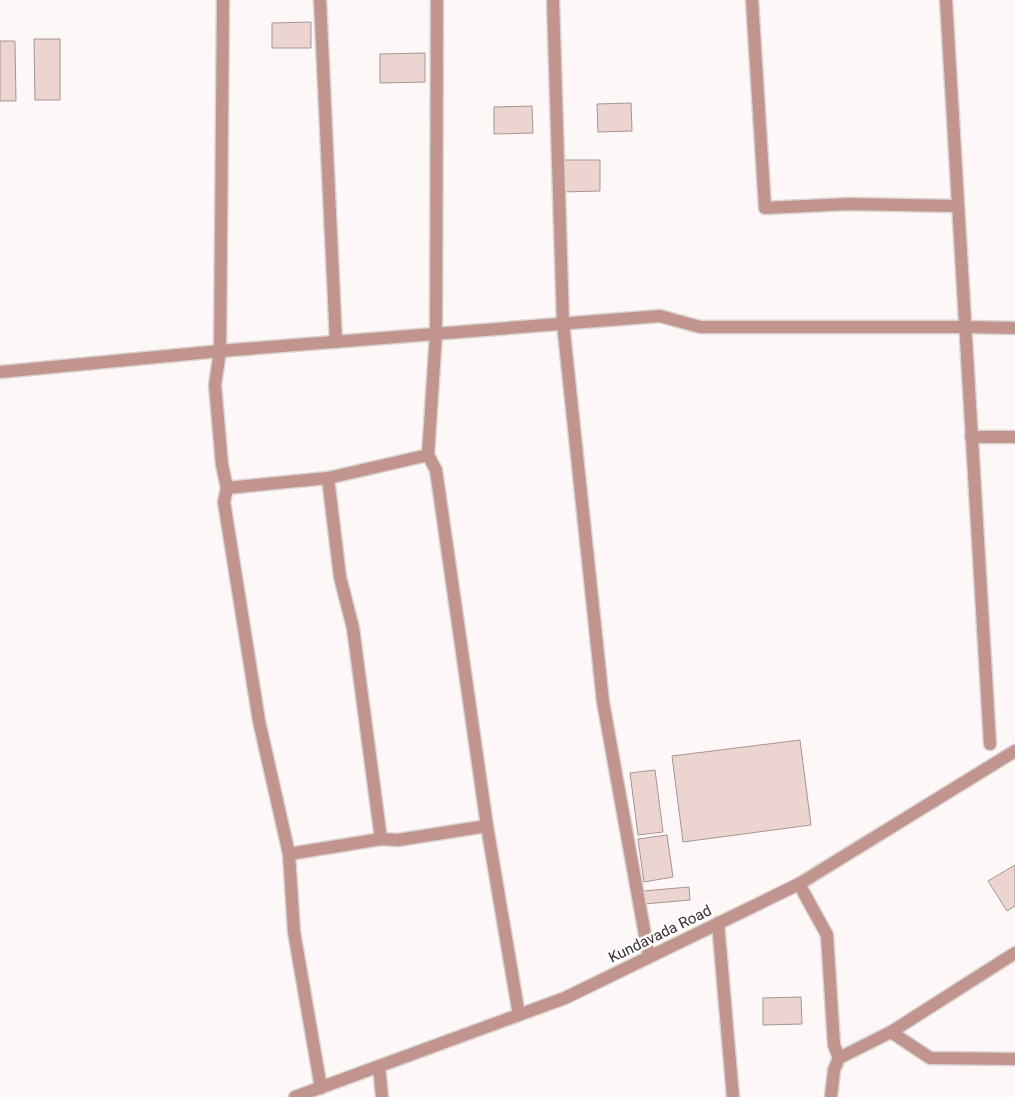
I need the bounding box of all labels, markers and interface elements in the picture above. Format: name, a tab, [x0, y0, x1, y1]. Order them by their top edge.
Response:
street label: Kundavada Road	[606, 901, 714, 967]

